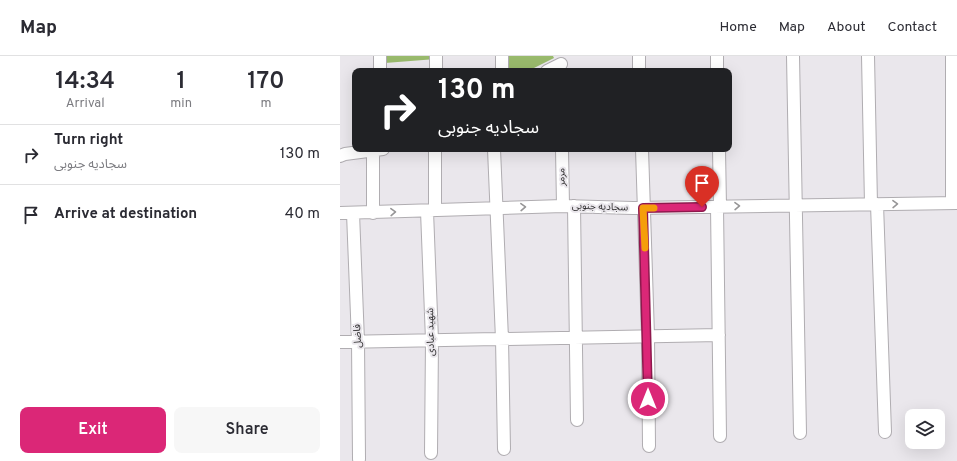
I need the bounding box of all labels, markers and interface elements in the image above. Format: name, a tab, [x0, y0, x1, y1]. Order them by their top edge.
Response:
text: Map	[20, 16, 57, 40]
text: Home	[720, 19, 757, 36]
text: Map	[779, 19, 805, 36]
text: About	[827, 19, 866, 36]
text: Contact	[888, 19, 937, 36]
text: 14:34	[55, 67, 115, 97]
text: 1	[176, 67, 186, 97]
text: 170	[247, 67, 285, 97]
text: 130 m	[438, 73, 516, 109]
icon: right	[372, 84, 424, 136]
text: Arrival	[66, 96, 105, 112]
text: min	[170, 96, 192, 112]
text: m	[260, 96, 271, 112]
text: سجادیه جنوبی	[438, 117, 539, 140]
text: Turn right	[54, 131, 123, 150]
icon: right	[20, 144, 42, 166]
text: 130 m	[280, 145, 320, 164]
text: سجادیه جنوبی	[54, 157, 127, 173]
pin	[685, 166, 719, 207]
street label: مرمر	[555, 168, 569, 187]
icon: arrive	[691, 172, 713, 194]
street label: سجادیه جنوبی	[572, 200, 628, 214]
one-way arrow	[892, 200, 898, 208]
one-way arrow	[734, 202, 740, 211]
one-way arrow	[520, 203, 526, 211]
icon: arrive	[20, 204, 42, 226]
text: Arrive at destination	[54, 205, 197, 224]
text: 40 m	[285, 205, 320, 224]
one-way arrow	[390, 208, 396, 216]
street label: شهید عبادی	[424, 308, 438, 356]
street label: فاضل	[351, 323, 365, 348]
position arrow	[627, 378, 669, 420]
button: Exit	[20, 407, 166, 453]
button: Share	[174, 407, 320, 453]
map controls	[905, 409, 945, 449]
button: layers	[905, 409, 945, 449]

